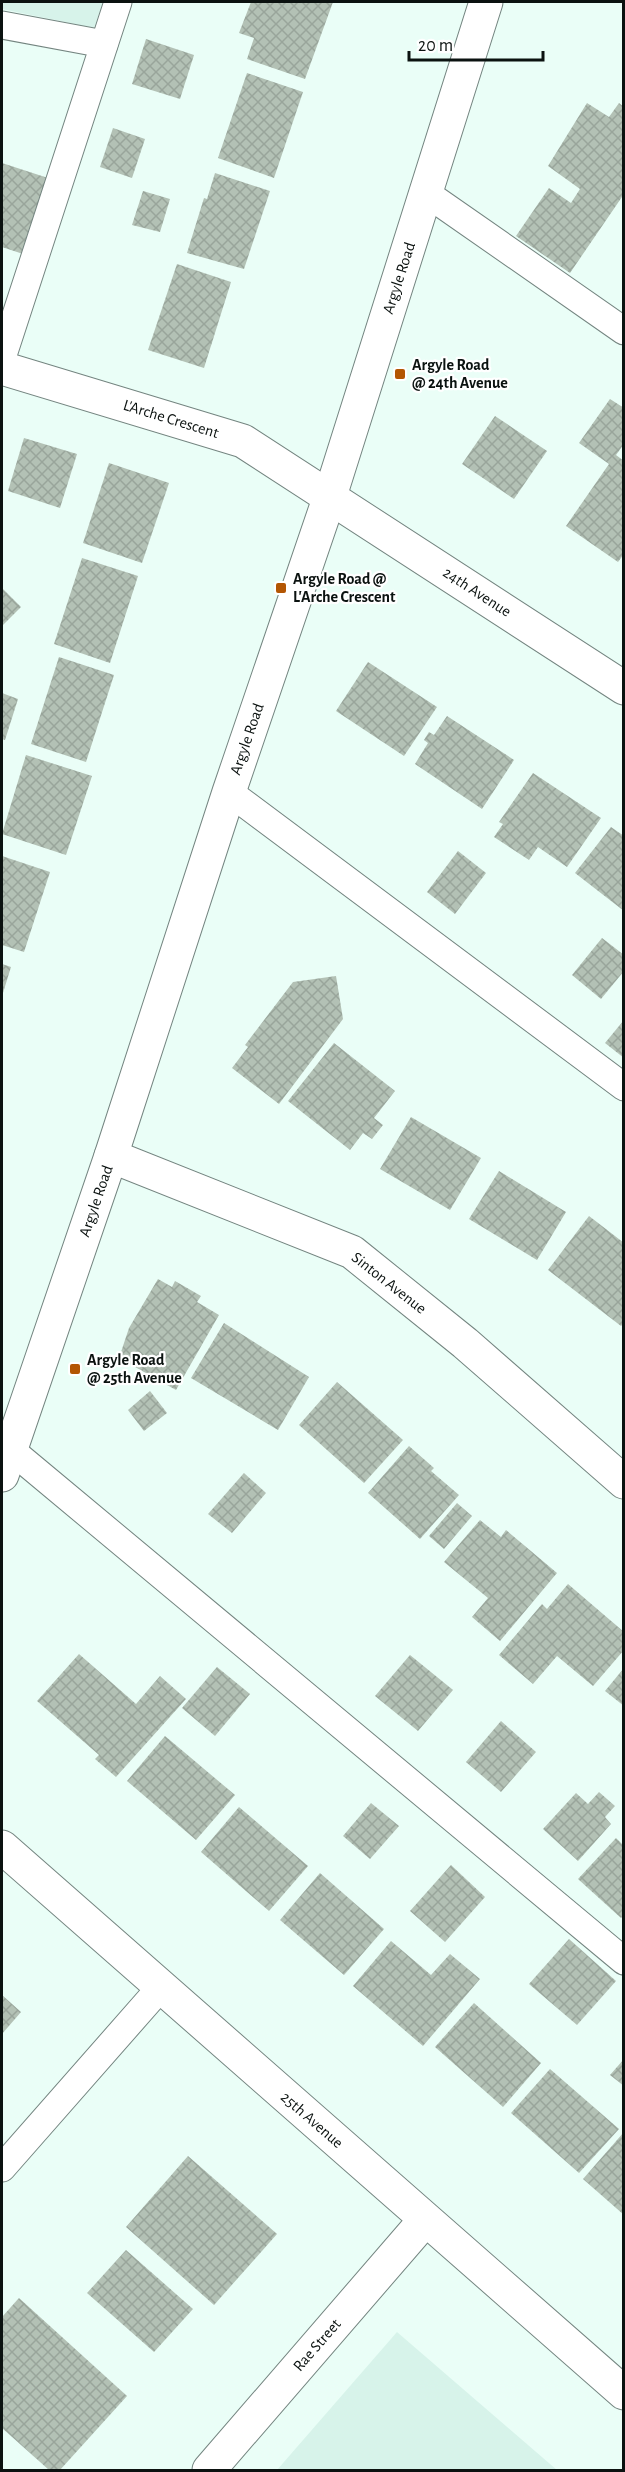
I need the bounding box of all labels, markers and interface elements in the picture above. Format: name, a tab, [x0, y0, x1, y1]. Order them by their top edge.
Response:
scale bar	[409, 24, 542, 62]
text: 20 m	[418, 37, 453, 55]
street label: Argyle Road	[380, 240, 419, 316]
place label: Argyle Road @ 24th Avenue	[412, 357, 508, 391]
marker: Argyle Road @ 24th Avenue	[393, 367, 407, 381]
street label: L'Arche Crescent	[121, 397, 221, 441]
street label: 24th Avenue	[440, 564, 514, 620]
place label: Argyle Road @ L'Arche Crescent	[293, 571, 396, 605]
marker: Argyle Road @ L'Arche Crescent	[274, 581, 288, 595]
street label: Argyle Road	[227, 701, 268, 777]
street label: Argyle Road	[76, 1163, 117, 1239]
street label: Sinton Avenue	[349, 1249, 429, 1317]
place label: Argyle Road @ 25th Avenue	[87, 1352, 182, 1386]
marker: Argyle Road @ 25th Avenue	[68, 1362, 82, 1376]
street label: 25th Avenue	[278, 2089, 346, 2151]
street label: Rae Street	[290, 2316, 344, 2374]

